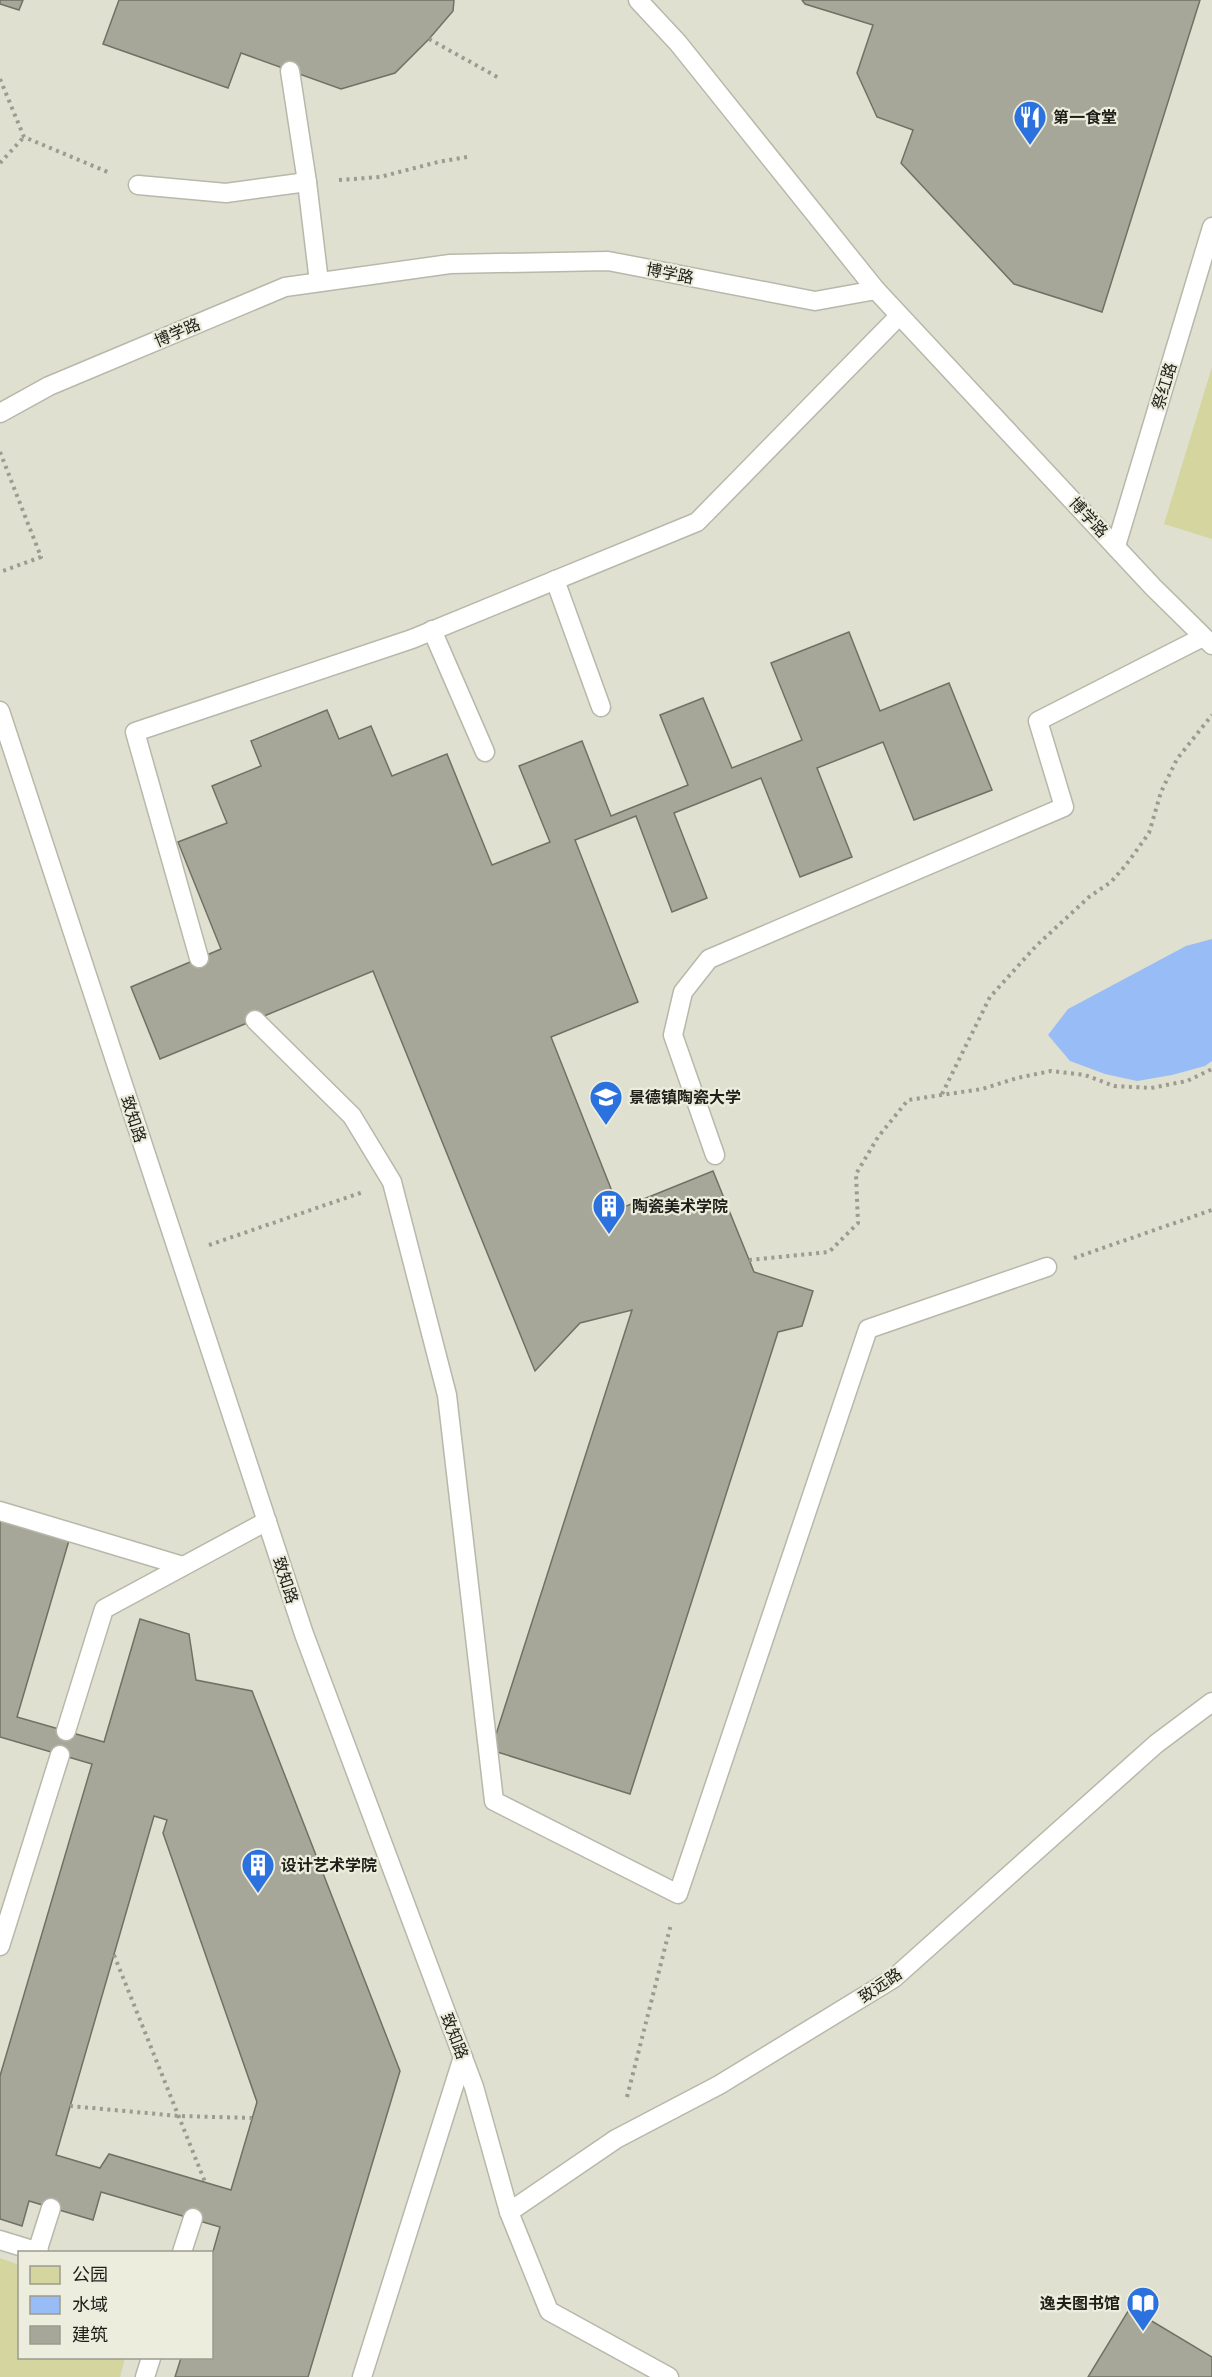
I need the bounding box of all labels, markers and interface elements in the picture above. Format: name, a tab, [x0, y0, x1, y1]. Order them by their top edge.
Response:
restaurant icon: 第一食堂	[1012, 99, 1048, 146]
place label: 第一食堂	[1053, 107, 1117, 127]
street label: 博学路	[645, 259, 695, 287]
street label: 博学路	[151, 313, 203, 351]
street label: 祭红路	[1147, 360, 1181, 412]
street label: 博学路	[1065, 493, 1113, 541]
school or university icon: 景德镇陶瓷大学	[588, 1079, 624, 1126]
place label: 景德镇陶瓷大学	[629, 1087, 741, 1107]
street label: 致知路	[117, 1093, 151, 1145]
building icon: 陶瓷美术学院	[591, 1188, 627, 1235]
place label: 陶瓷美术学院	[632, 1196, 728, 1216]
street label: 致知路	[269, 1554, 303, 1606]
building icon: 设计艺术学院	[240, 1847, 276, 1894]
place label: 设计艺术学院	[281, 1855, 377, 1875]
street label: 致远路	[855, 1963, 905, 2007]
street label: 致知路	[437, 2010, 473, 2062]
legend	[18, 2251, 213, 2359]
text: 公园	[72, 2263, 108, 2286]
library icon: 逸夫图书馆	[1125, 2285, 1161, 2332]
text: 水域	[72, 2293, 108, 2316]
place label: 逸夫图书馆	[1040, 2293, 1120, 2313]
text: 建筑	[72, 2323, 108, 2346]

